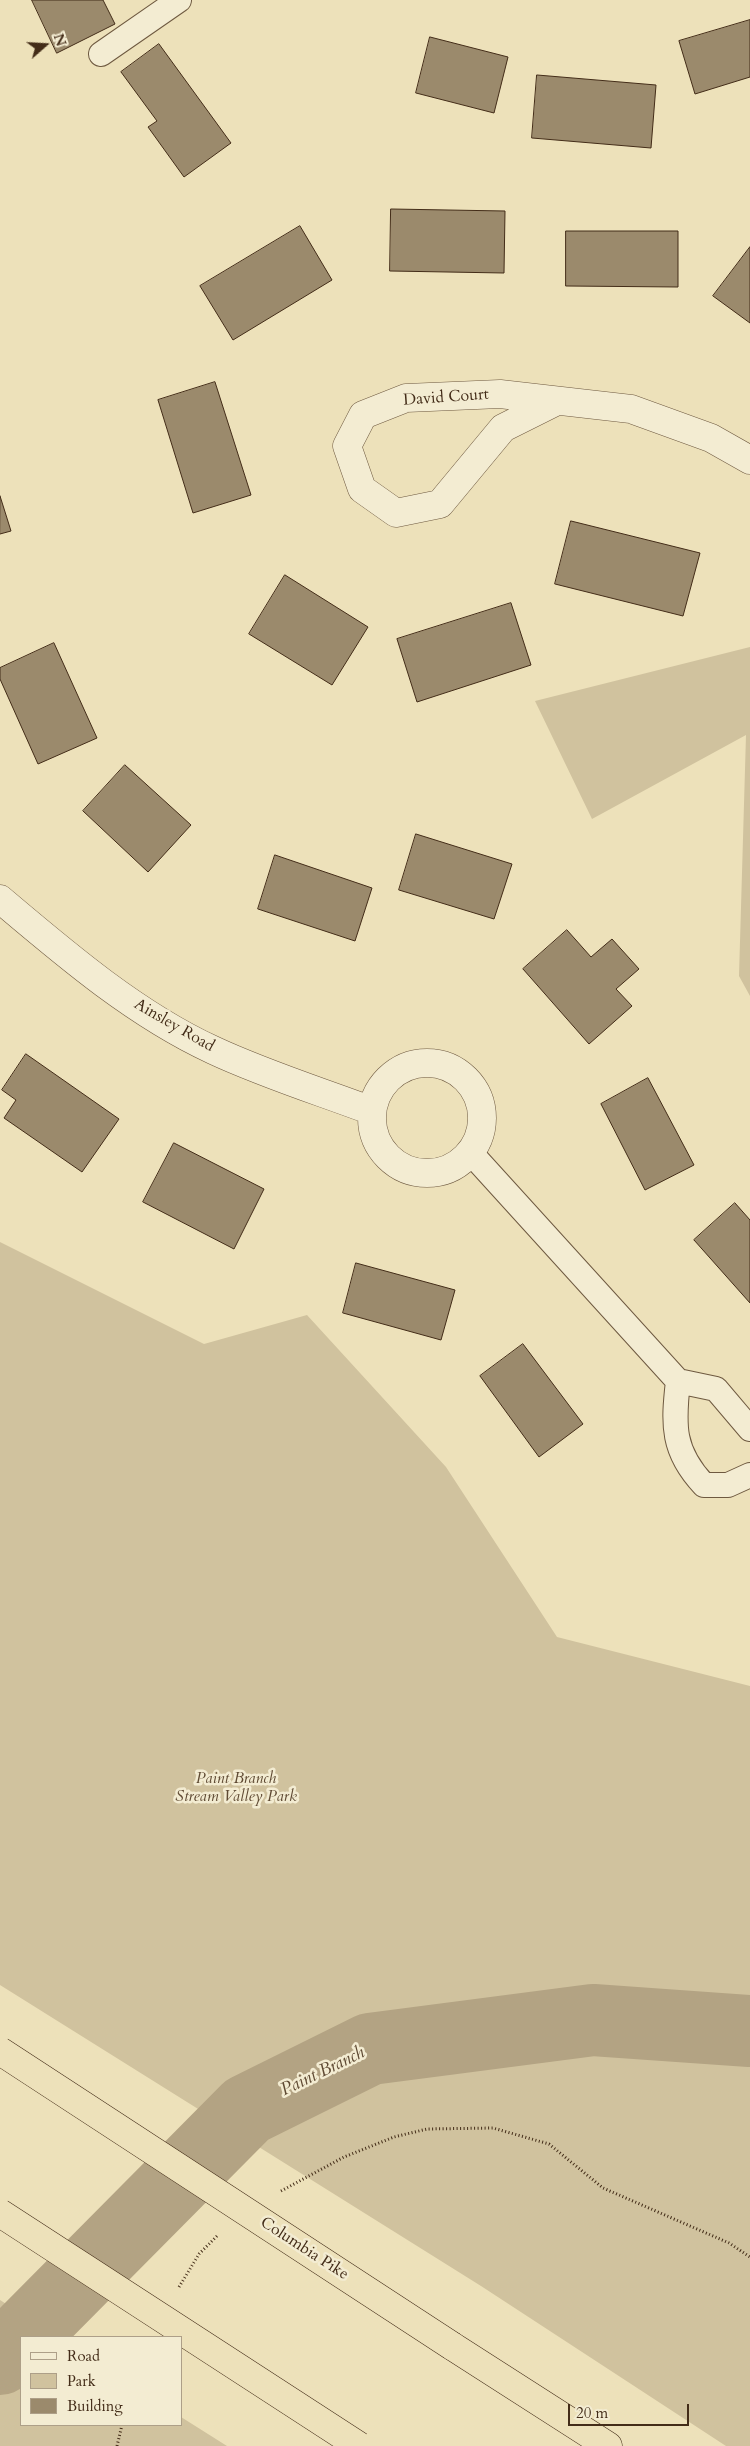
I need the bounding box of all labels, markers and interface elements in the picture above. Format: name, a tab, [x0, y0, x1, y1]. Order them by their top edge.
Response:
north arrow	[20, 20, 70, 70]
text: N	[49, 31, 71, 49]
street label: David Court	[402, 385, 490, 411]
street label: Ainsley Road	[130, 995, 218, 1057]
park label: Paint Branch Stream Valley Park	[175, 1769, 297, 1807]
water label: Paint Branch	[278, 2042, 368, 2102]
street label: Columbia Pike	[256, 2213, 352, 2285]
legend	[20, 2336, 182, 2426]
text: Road	[67, 2346, 100, 2366]
text: Park	[67, 2371, 96, 2391]
scale bar	[570, 2394, 691, 2426]
text: Building	[67, 2396, 123, 2416]
text: 20 m	[576, 2403, 608, 2423]

